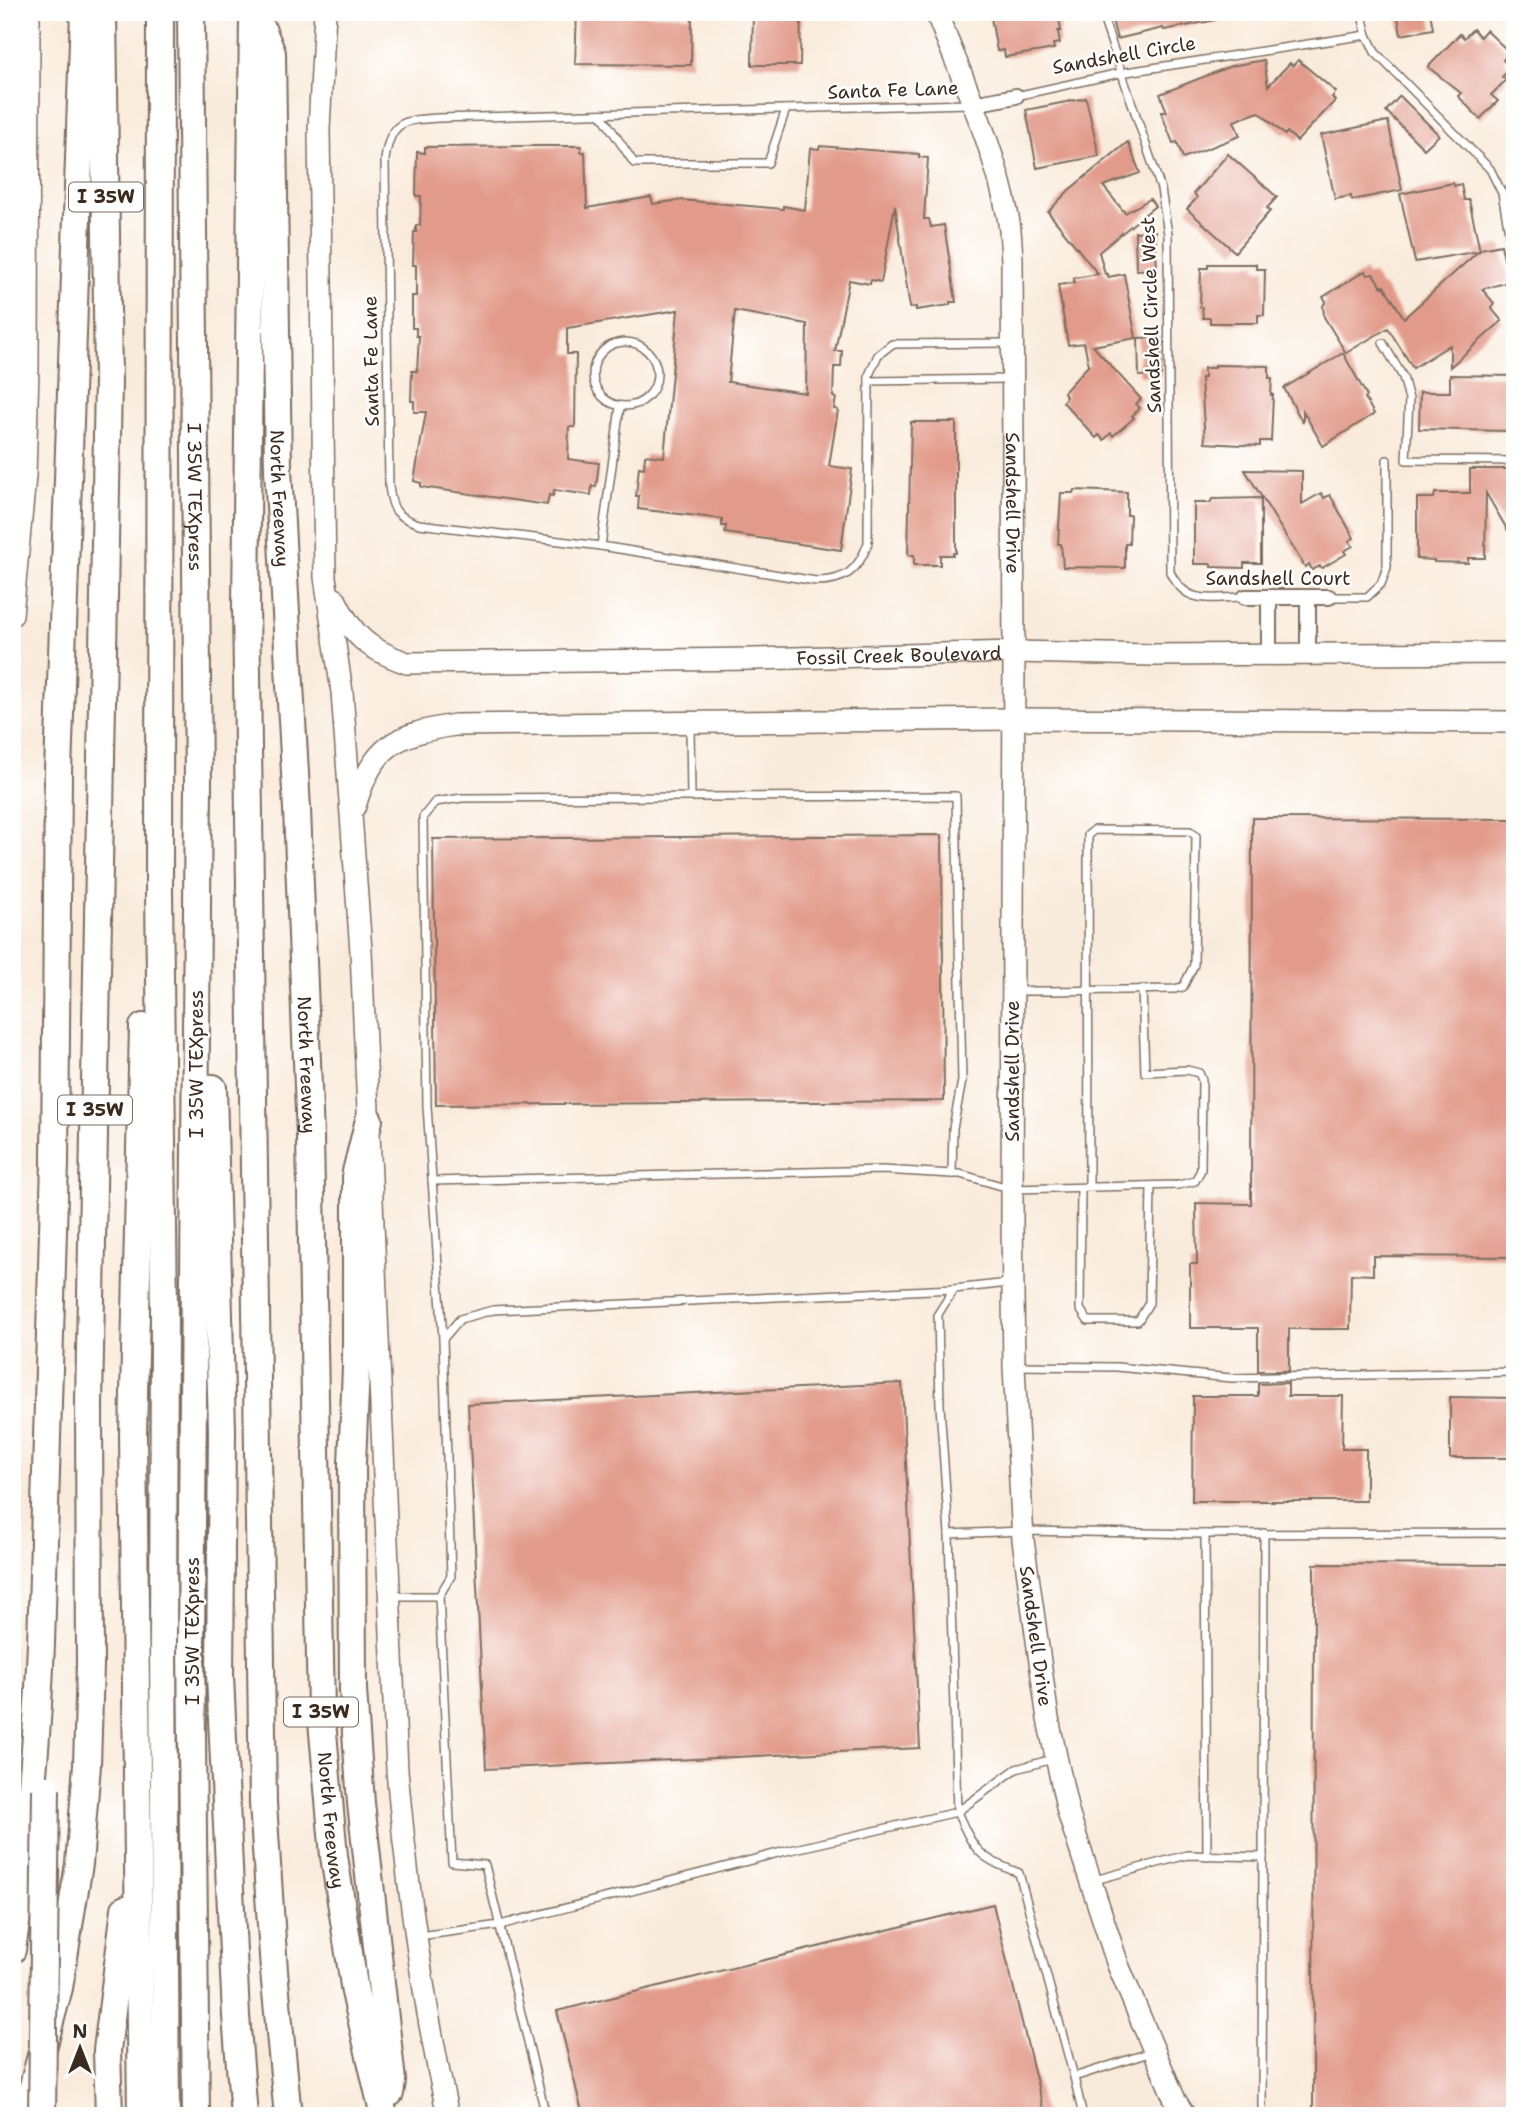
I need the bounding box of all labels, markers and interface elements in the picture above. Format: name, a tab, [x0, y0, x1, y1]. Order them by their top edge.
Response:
street label: Sandshell Circle	[1050, 30, 1198, 80]
street label: Santa Fe Lane	[827, 75, 959, 105]
road number: I 35W	[69, 182, 143, 212]
street label: Sandshell Circle West	[1135, 216, 1167, 414]
street label: Santa Fe Lane	[357, 295, 385, 427]
street label: I 35W TEXpress	[182, 423, 209, 571]
street label: North Freeway	[265, 429, 296, 568]
street label: Sandshell Drive	[1000, 432, 1026, 574]
street label: Sandshell Court	[1205, 566, 1351, 591]
street label: Fossil Creek Boulevard	[796, 640, 1002, 670]
street label: I 35W TEXpress	[184, 990, 209, 1138]
street label: North Freeway	[292, 995, 322, 1134]
street label: Sandshell Drive	[1000, 1000, 1025, 1142]
road number: I 35W	[58, 1096, 132, 1125]
street label: I 35W TEXpress	[180, 1557, 205, 1705]
street label: Sandshell Drive	[1014, 1564, 1059, 1708]
road number: I 35W	[284, 1698, 358, 1727]
street label: North Freeway	[312, 1750, 351, 1891]
north arrow	[46, 2012, 116, 2082]
text: N	[72, 2019, 88, 2044]

